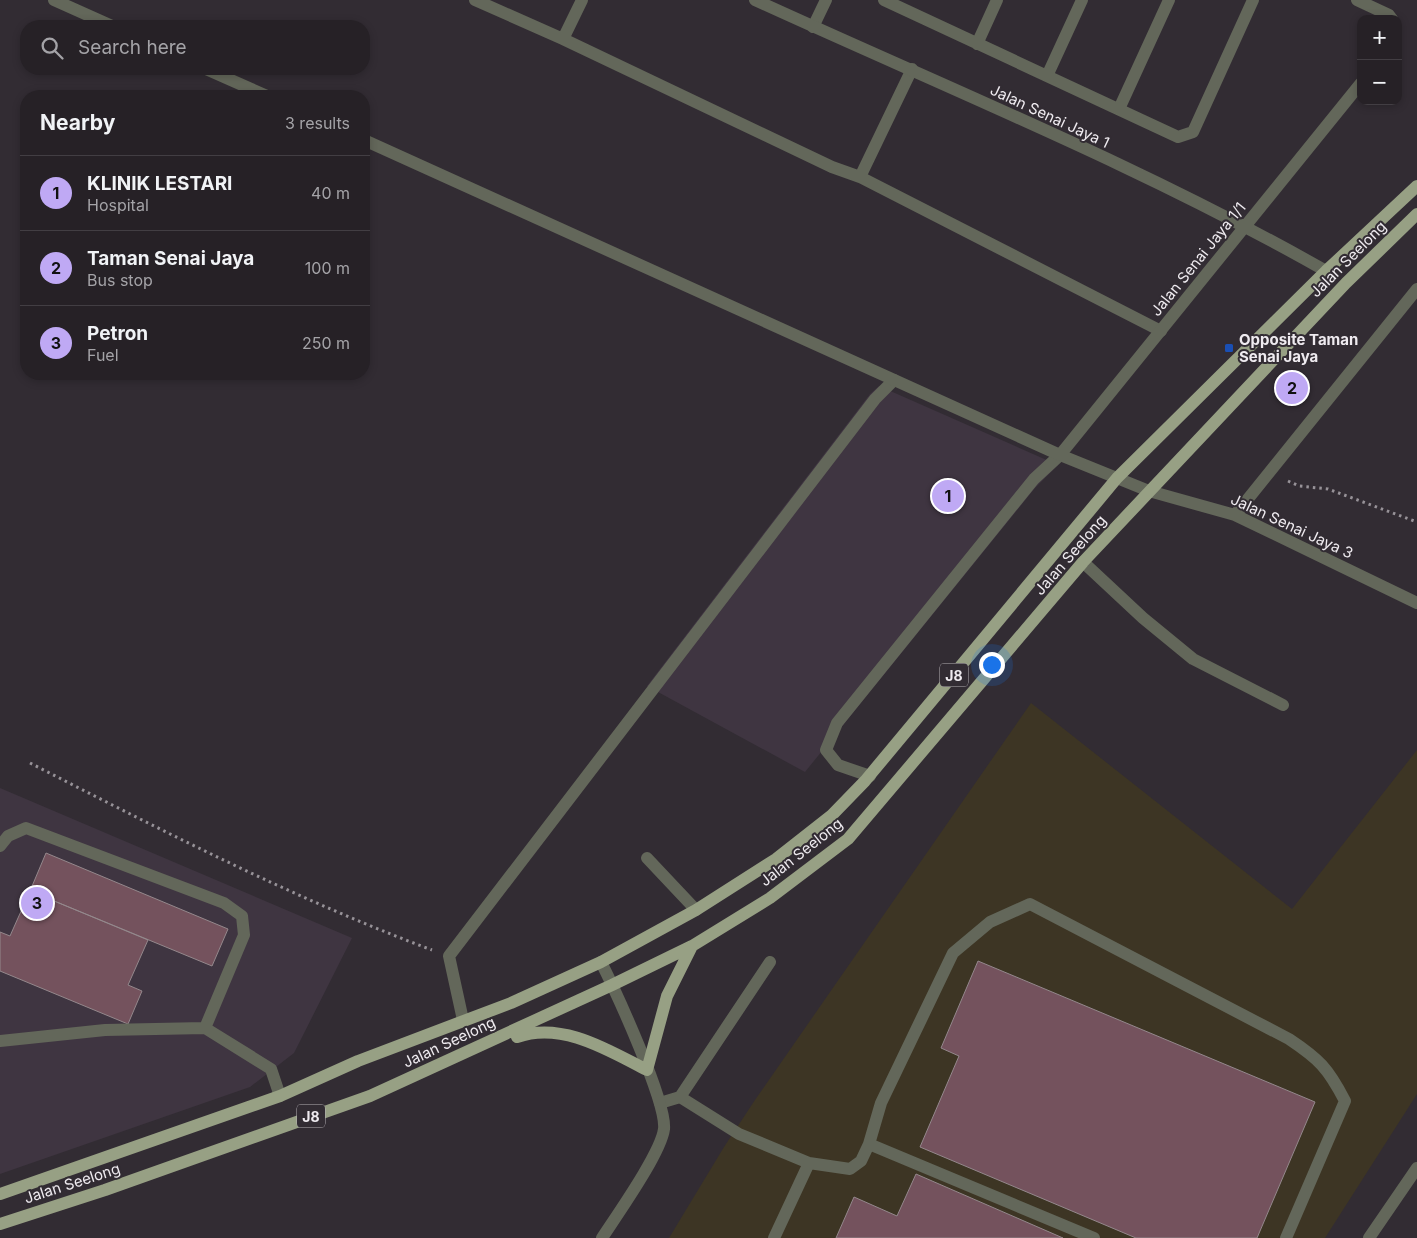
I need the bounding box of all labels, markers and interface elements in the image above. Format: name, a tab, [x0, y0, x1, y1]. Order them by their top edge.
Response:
map controls	[1357, 15, 1402, 105]
button: +	[1357, 15, 1402, 60]
search box	[20, 20, 370, 75]
icon: search	[38, 34, 66, 62]
text: Search here	[78, 36, 187, 59]
button: −	[1357, 60, 1402, 105]
street label: Jalan Senai Jaya 1	[987, 80, 1113, 152]
text: Nearby	[40, 110, 115, 135]
text: 3 results	[285, 113, 350, 133]
text: KLINIK LESTARI	[87, 172, 232, 195]
text: 1	[53, 183, 59, 203]
text: 40 m	[311, 183, 350, 203]
text: Hospital	[87, 195, 149, 215]
street label: Jalan Senai Jaya 1/1	[1146, 198, 1250, 320]
street label: Jalan Seelong	[1306, 217, 1390, 301]
text: Taman Senai Jaya	[87, 247, 254, 270]
text: 2	[51, 258, 61, 278]
text: 100 m	[305, 258, 350, 278]
text: Bus stop	[87, 270, 153, 290]
text: Petron	[87, 322, 148, 345]
place label: Opposite Taman Senai Jaya	[1239, 330, 1358, 366]
text: 3	[51, 333, 61, 353]
text: 250 m	[302, 333, 350, 353]
marker: Opposite Taman Senai Jaya	[1223, 342, 1235, 354]
text: Fuel	[87, 345, 119, 365]
pin: 2	[1276, 369, 1308, 407]
pin: 1	[932, 477, 964, 515]
street label: Jalan Senai Jaya 3	[1228, 489, 1356, 563]
street label: Jalan Seelong	[1030, 511, 1110, 599]
your location	[979, 652, 1005, 678]
road number: J8	[940, 664, 968, 686]
street label: Jalan Seelong	[756, 814, 846, 890]
pin: 3	[21, 884, 53, 922]
street label: Jalan Seelong	[400, 1012, 498, 1072]
road number: J8	[297, 1104, 325, 1128]
street label: Jalan Seelong	[22, 1159, 122, 1207]

